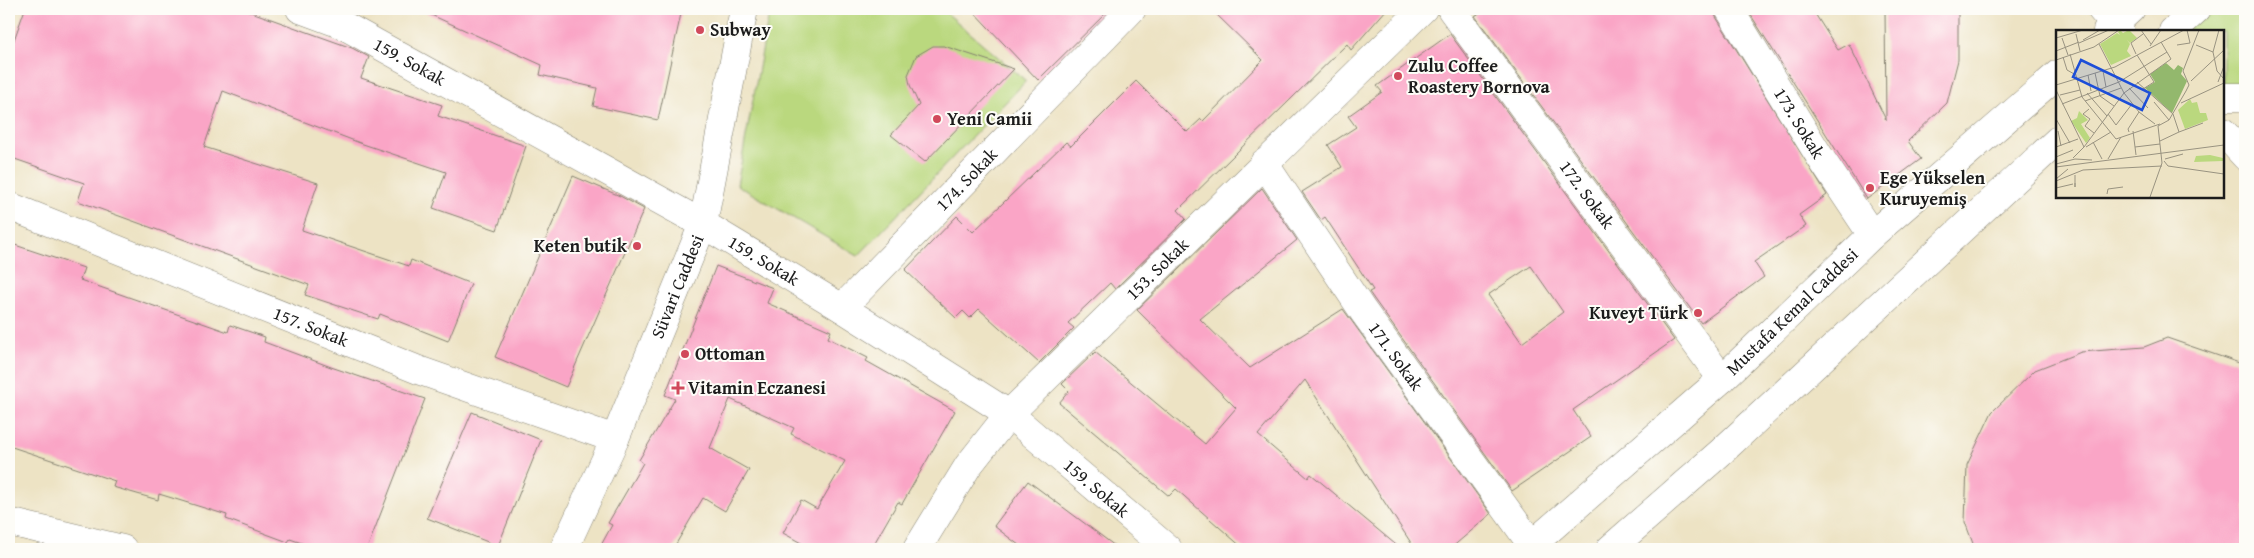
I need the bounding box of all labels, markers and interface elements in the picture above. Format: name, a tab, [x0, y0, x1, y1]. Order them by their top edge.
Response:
place label: Subway	[710, 16, 772, 43]
marker: Subway	[694, 24, 706, 36]
street label: 159. Sokak	[369, 30, 452, 93]
inset map	[2056, 30, 2224, 198]
place label: Zulu Coffee Roastery Bornova	[1408, 52, 1551, 100]
marker: Zulu Coffee Roastery Bornova	[1392, 70, 1404, 82]
street label: 173. Sokak	[1767, 82, 1832, 164]
place label: Yeni Camii	[947, 105, 1033, 132]
marker: Yeni Camii	[931, 113, 943, 125]
street label: 174. Sokak	[929, 141, 1004, 217]
street label: 172. Sokak	[1553, 154, 1622, 235]
place label: Ege Yükselen Kuruyemiş	[1880, 164, 1986, 212]
marker: Ege Yükselen Kuruyemiş	[1864, 182, 1876, 194]
street label: 159. Sokak	[723, 228, 805, 293]
street label: Süvari Caddesi	[644, 230, 710, 343]
street label: 153. Sokak	[1119, 231, 1195, 306]
place label: Keten butik	[534, 232, 628, 259]
marker: Keten butik	[631, 240, 643, 252]
street label: Mustafa Kemal Caddesi	[1720, 241, 1864, 381]
street label: 157. Sokak	[269, 299, 353, 354]
place label: Kuveyt Türk	[1589, 299, 1689, 326]
marker: Kuveyt Türk	[1692, 307, 1704, 319]
street label: 171. Sokak	[1362, 316, 1431, 397]
place label: Ottoman	[695, 340, 765, 367]
marker: Ottoman	[679, 348, 691, 360]
place label: Vitamin Eczanesi	[688, 374, 826, 401]
marker: Vitamin Eczanesi	[672, 382, 684, 394]
street label: 159. Sokak	[1058, 452, 1136, 524]

